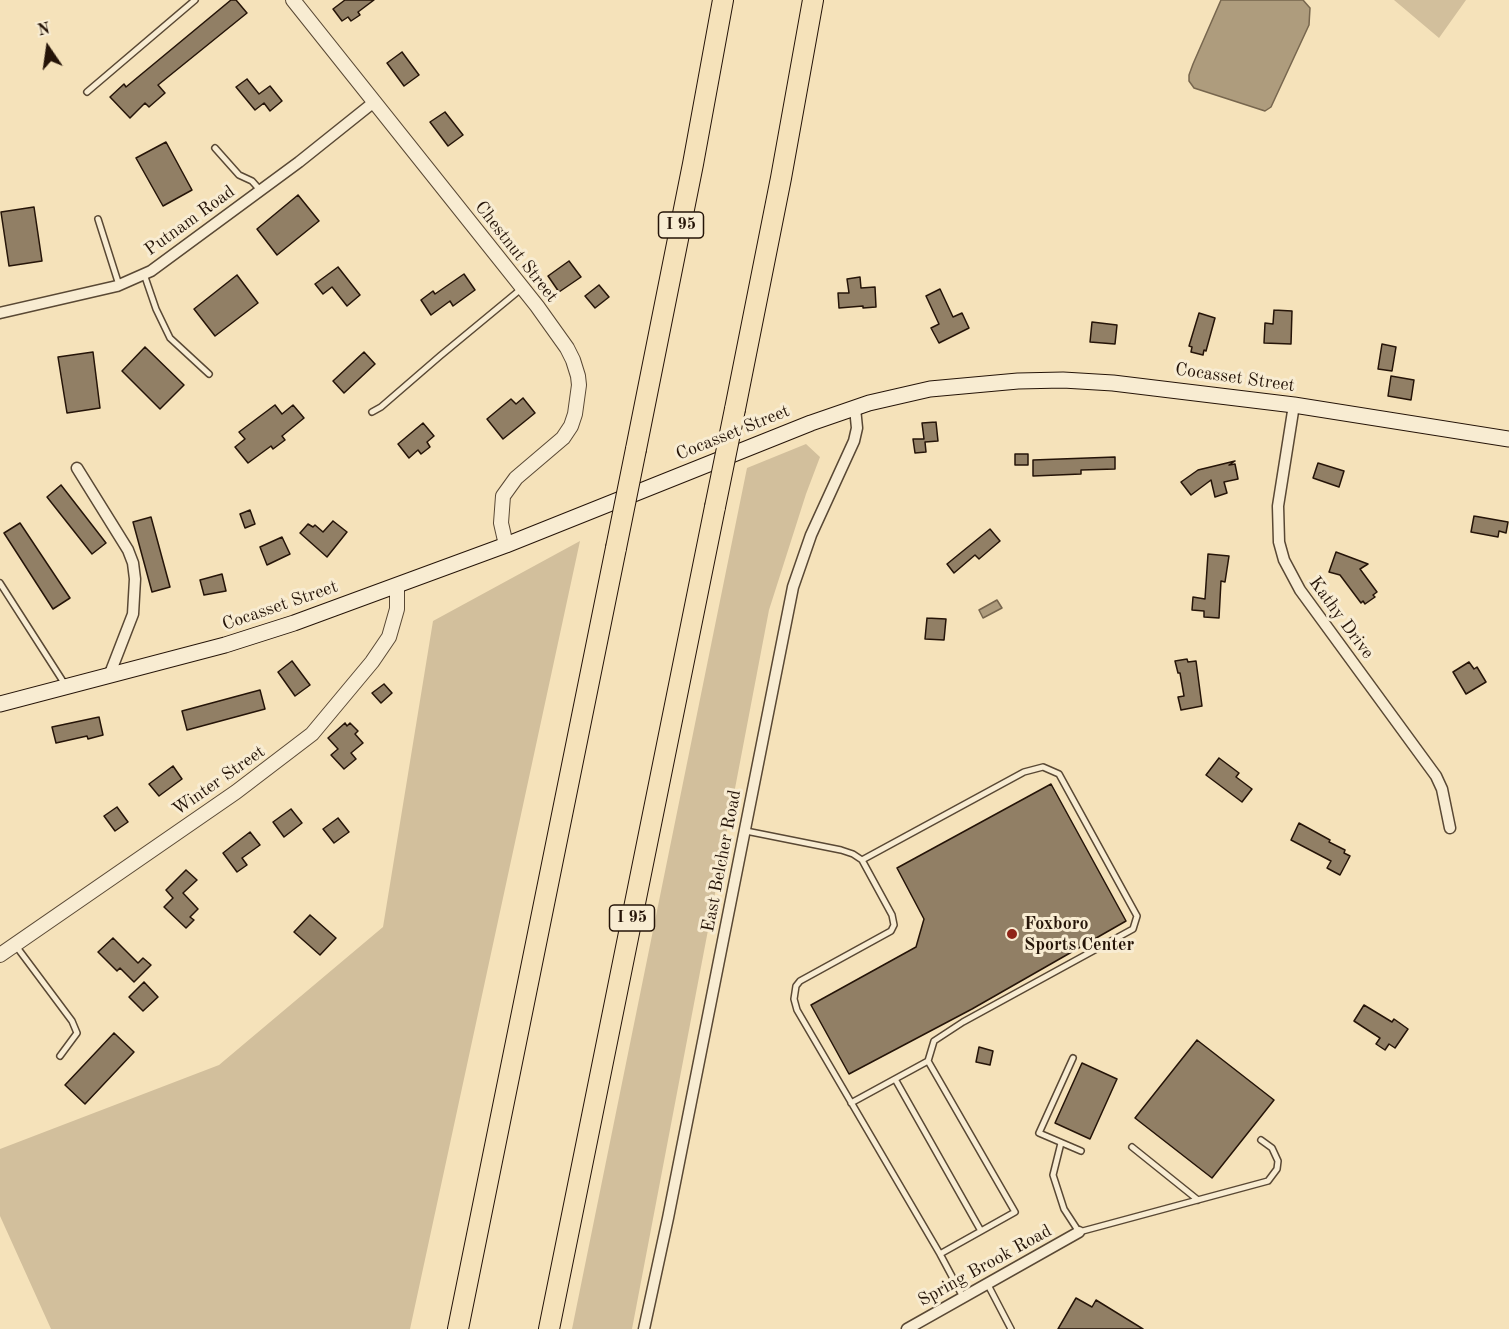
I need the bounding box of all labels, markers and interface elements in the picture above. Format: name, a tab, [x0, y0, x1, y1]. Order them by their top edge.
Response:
north arrow	[18, 18, 78, 78]
text: N	[36, 21, 52, 40]
street label: Putnam Road	[141, 181, 239, 261]
street label: Chestnut Street	[470, 197, 562, 307]
road number: I 95	[658, 212, 704, 238]
street label: Cocasset Street	[1174, 359, 1296, 397]
street label: Cocasset Street	[673, 400, 793, 466]
street label: Kathy Drive	[1304, 573, 1378, 663]
street label: Cocasset Street	[219, 576, 341, 636]
street label: Winter Street	[169, 741, 269, 821]
street label: East Belcher Road	[698, 788, 746, 934]
road number: I 95	[610, 905, 654, 931]
place label: Foxboro Sports Center	[1024, 913, 1134, 956]
marker: Foxboro Sports Center	[1005, 927, 1019, 941]
street label: Spring Brook Road	[914, 1220, 1056, 1312]

